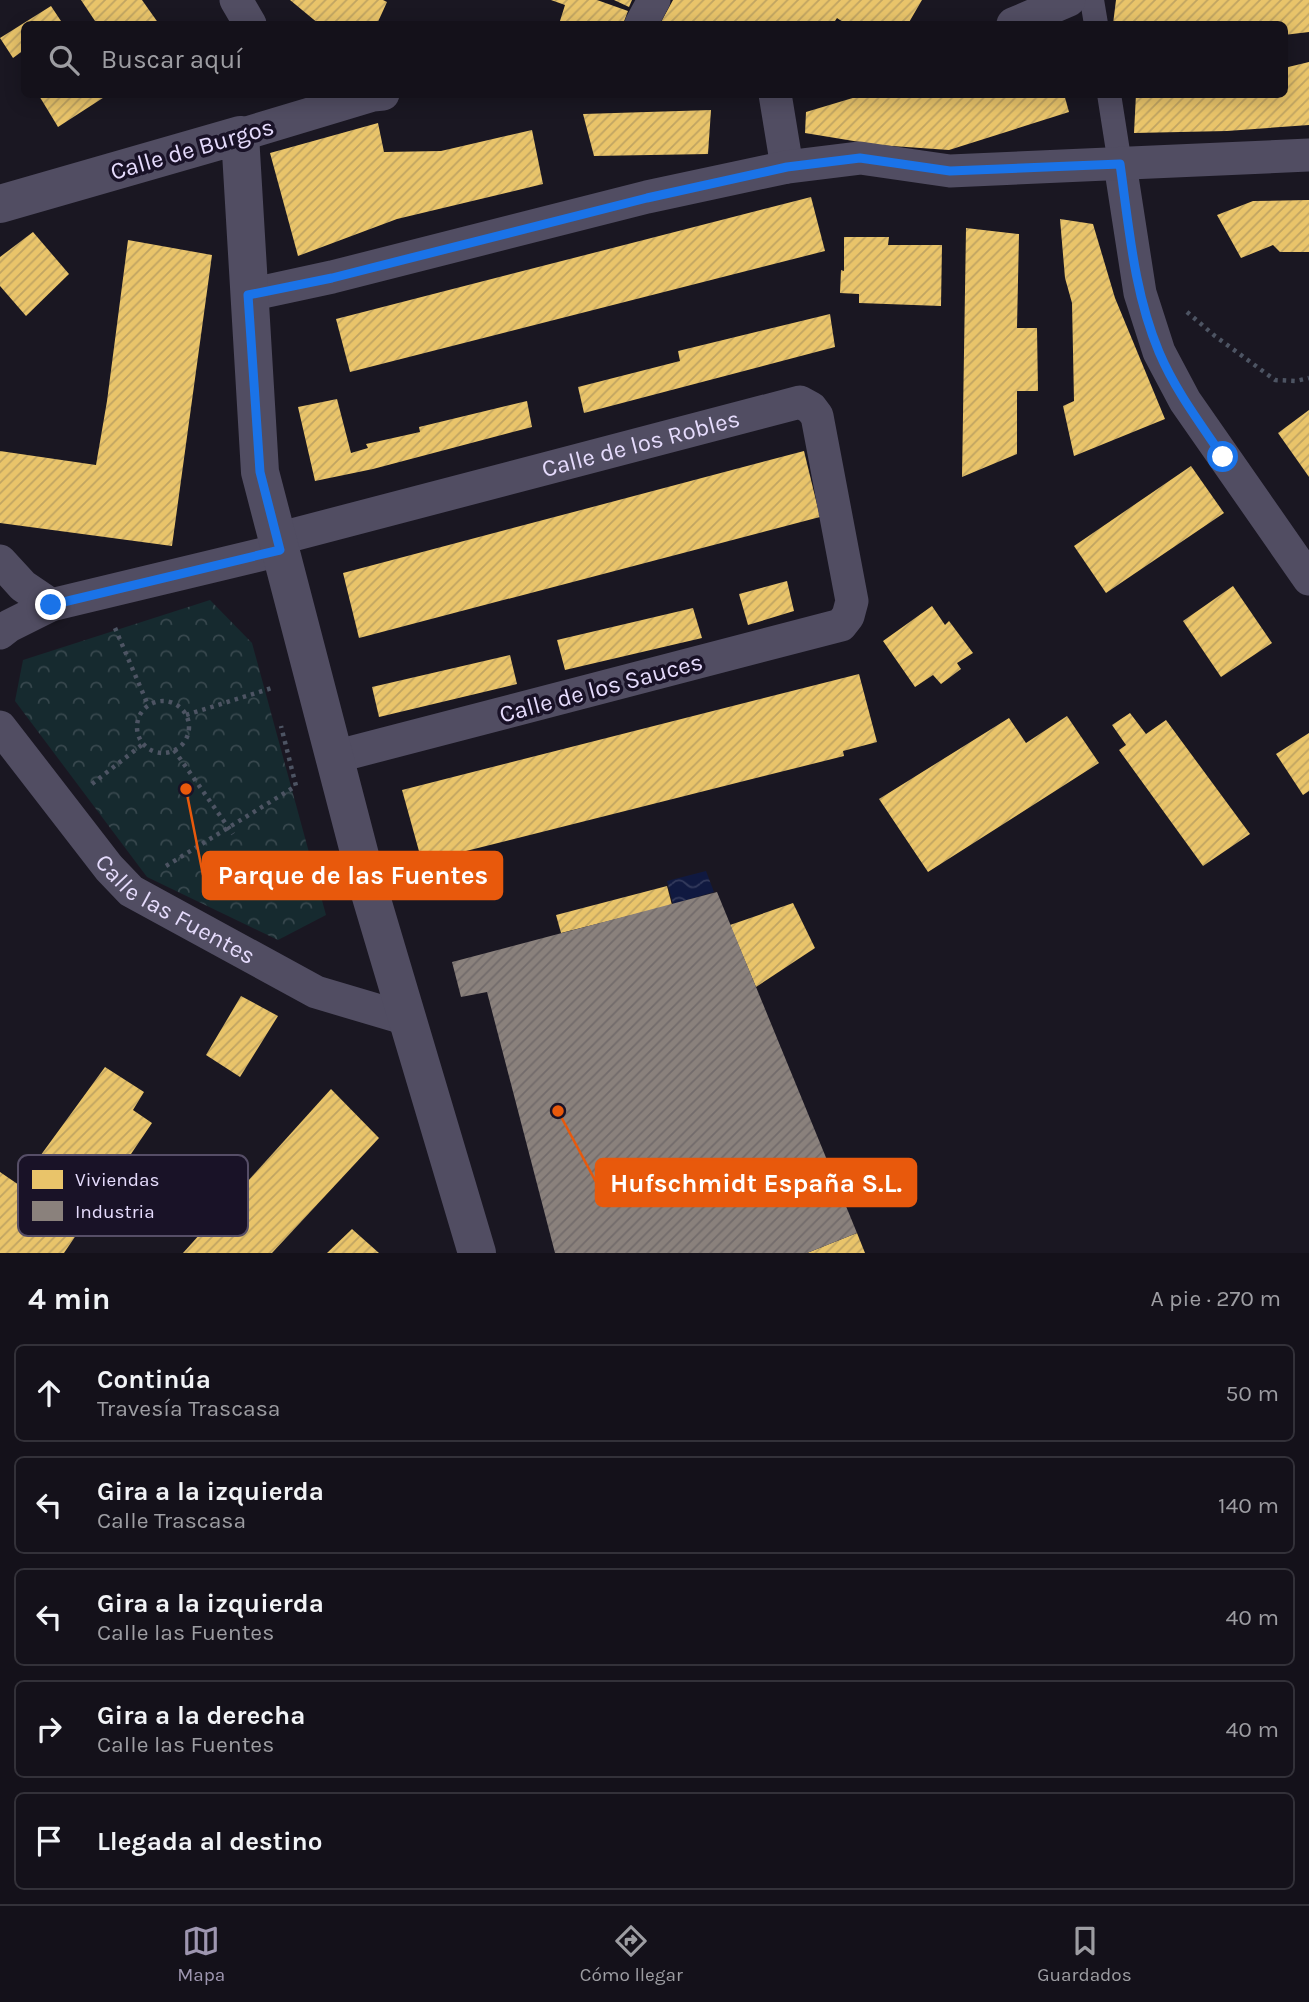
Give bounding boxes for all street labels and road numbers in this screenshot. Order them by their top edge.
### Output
street label: Calle de Burgos [107,112,277,186]
street label: Calle de los Robles [539,404,743,483]
street label: Calle de los Sauces [496,647,706,729]
street label: Calle las Fuentes [90,849,260,970]

